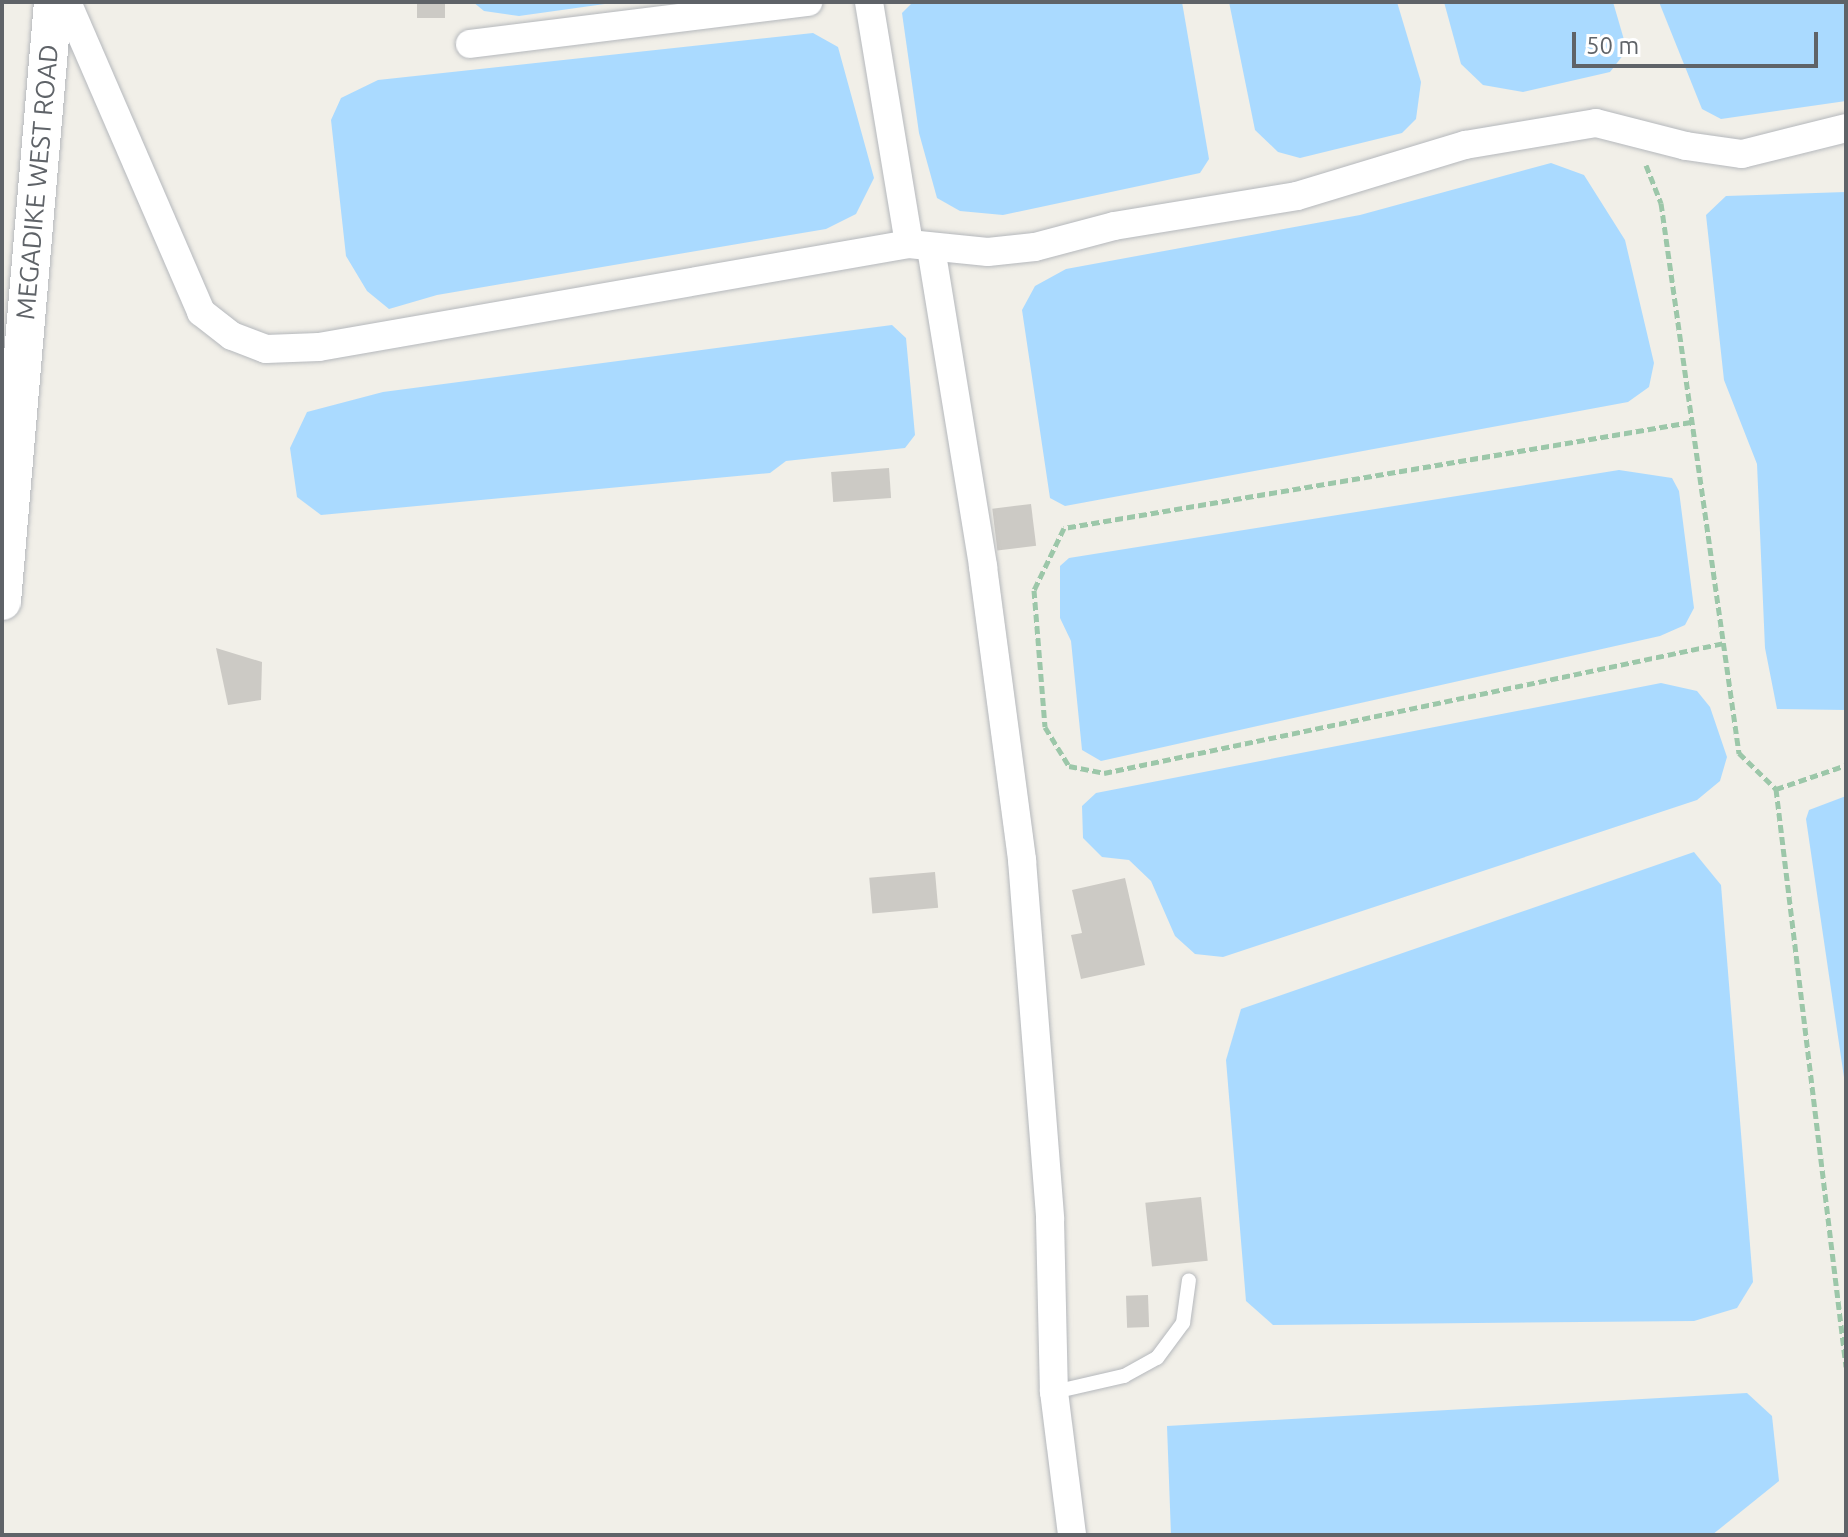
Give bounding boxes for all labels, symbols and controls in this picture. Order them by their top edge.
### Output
scale bar [1576,16,1822,66]
text: 50 m [1586,32,1639,59]
street label: MEGADIKE WEST ROAD [9,43,65,321]

